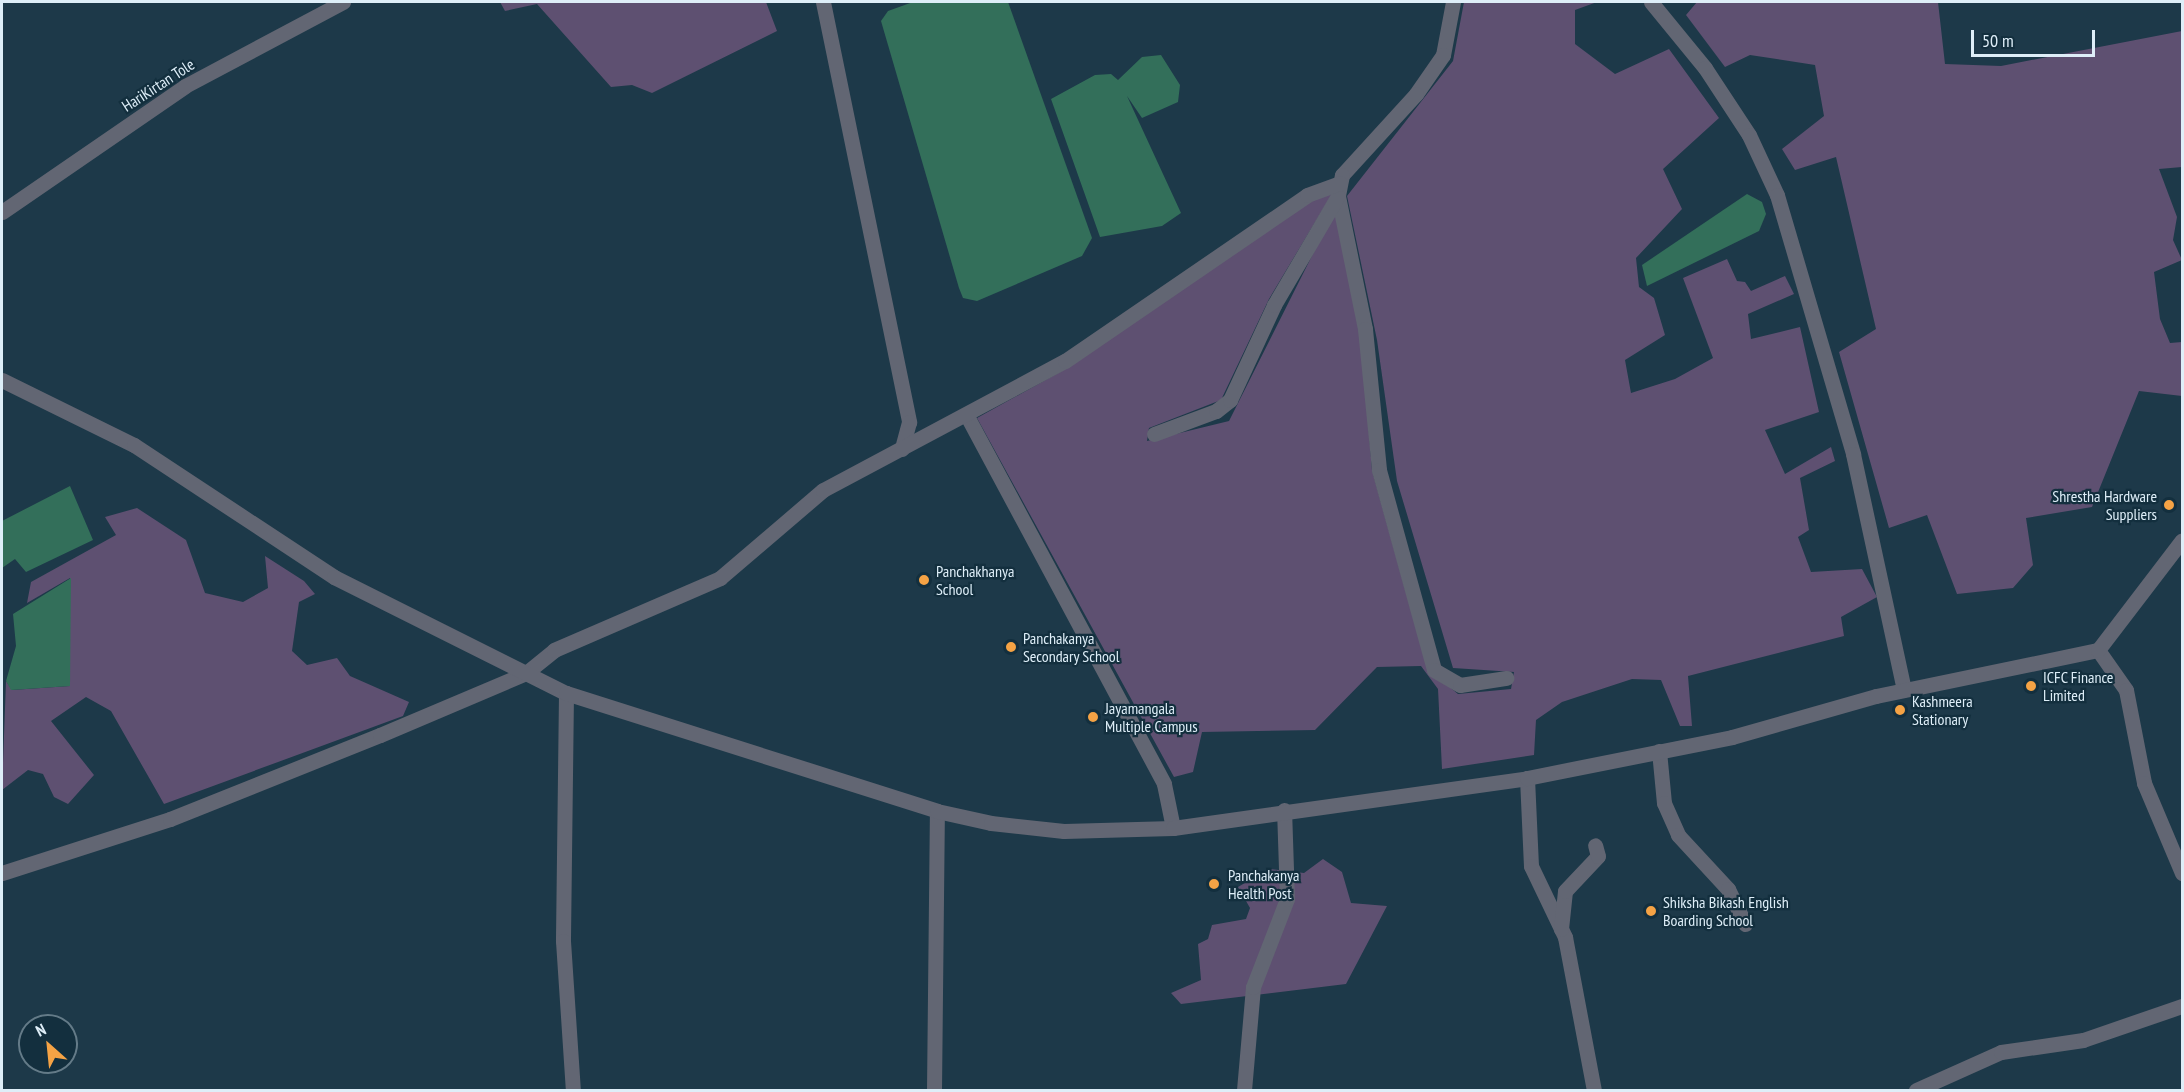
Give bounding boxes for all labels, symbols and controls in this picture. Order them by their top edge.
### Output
scale bar [1974,18,2098,56]
text: 50 m [1982,29,2014,52]
street label: HariKirtan Tole [118,54,198,116]
place label: Shrestha Hardware Suppliers [2052,486,2157,524]
marker: Shrestha Hardware Suppliers [2162,498,2176,512]
place label: Panchakhanya School [936,561,1014,599]
marker: Panchakhanya School [917,573,931,587]
place label: Panchakanya Secondary School [1023,628,1120,666]
marker: Panchakanya Secondary School [1004,640,1018,654]
place label: ICFC Finance Limited [2043,667,2114,705]
marker: ICFC Finance Limited [2024,679,2038,693]
place label: Kashmeera Stationary [1912,691,1973,729]
place label: Jayamangala Multiple Campus [1105,698,1198,736]
marker: Kashmeera Stationary [1893,703,1907,717]
marker: Jayamangala Multiple Campus [1086,710,1100,724]
place label: Panchakanya Health Post [1228,865,1299,903]
marker: Panchakanya Health Post [1205,875,1223,893]
place label: Shiksha Bikash English Boarding School [1663,892,1789,930]
marker: Shiksha Bikash English Boarding School [1644,904,1658,918]
north arrow [18,1014,78,1074]
text: N [32,1019,49,1041]

